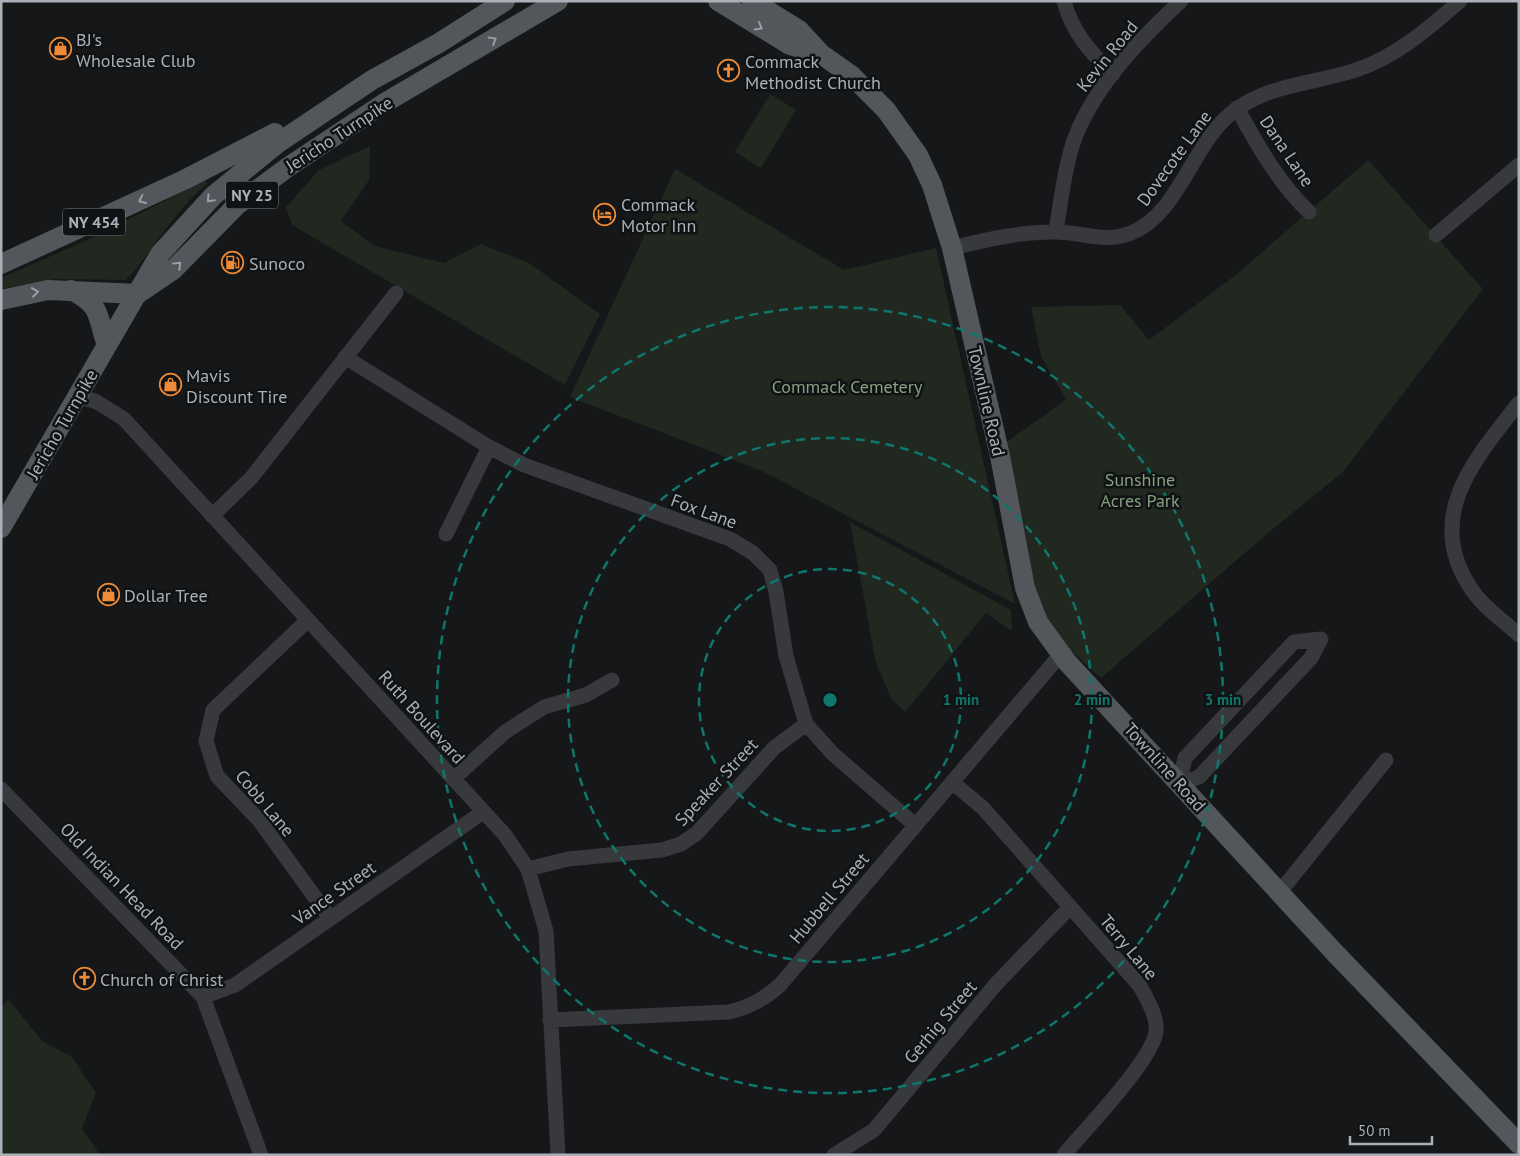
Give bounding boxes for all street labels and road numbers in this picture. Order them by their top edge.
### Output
street label: Kevin Road [1071,16,1143,96]
street label: Jericho Turnpike [280,91,397,178]
street label: Dovecote Lane [1132,106,1216,210]
street label: Dana Lane [1255,111,1319,191]
road number: NY 25 [226,182,278,208]
road number: NY 454 [63,208,125,236]
street label: Townline Road [963,344,1011,458]
street label: Jericho Turnpike [21,365,103,484]
street label: Fox Lane [668,488,740,534]
street label: Ruth Boulevard [374,665,470,769]
street label: Townline Road [1119,718,1211,816]
street label: Speaker Street [669,733,763,831]
street label: Cobb Lane [230,765,300,841]
street label: Old Indian Head Road [55,818,189,954]
street label: Hubbell Street [784,848,874,948]
street label: Vance Street [287,856,380,930]
street label: Terry Lane [1095,910,1163,984]
street label: Gerhig Street [899,976,981,1068]

